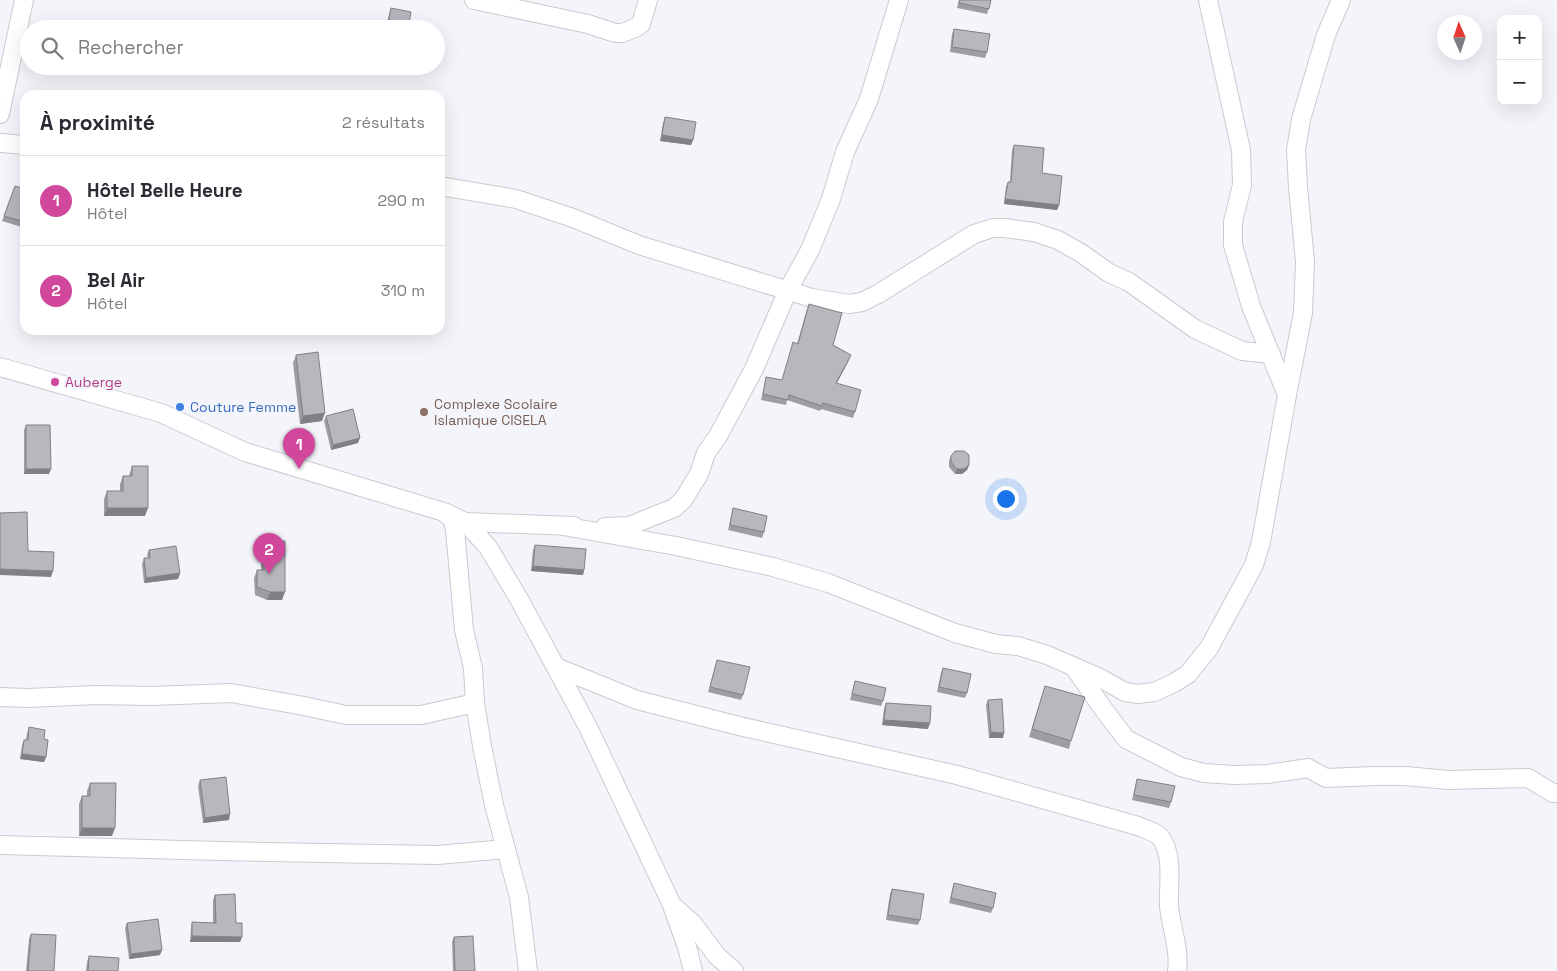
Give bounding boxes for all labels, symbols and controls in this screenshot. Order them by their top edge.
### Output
north arrow [1437,15,1482,60]
map controls [1497,15,1542,105]
button: + [1497,15,1542,60]
search box [20,20,445,75]
icon: search [38,34,66,62]
text: Rechercher [78,35,184,60]
button: − [1497,60,1542,105]
text: À proximité [40,109,155,136]
text: 2 résultats [342,112,425,133]
text: Hôtel Belle Heure [87,178,243,203]
text: 1 [52,190,60,211]
text: 290 m [377,190,425,211]
text: Hôtel [87,203,128,224]
text: Bel Air [87,268,145,293]
text: 2 [51,280,61,301]
text: 310 m [381,280,425,301]
text: Hôtel [87,293,128,314]
place label: Auberge [65,373,122,391]
marker: Auberge [49,376,61,388]
place label: Complexe Scolaire Islamique CISELA [434,395,558,429]
place label: Couture Femme [190,398,296,416]
marker: Couture Femme [174,401,186,413]
marker: Complexe Scolaire Islamique CISELA [418,406,430,418]
pin: 1 [283,428,315,469]
your location [993,486,1019,512]
pin: 2 [253,533,285,574]

